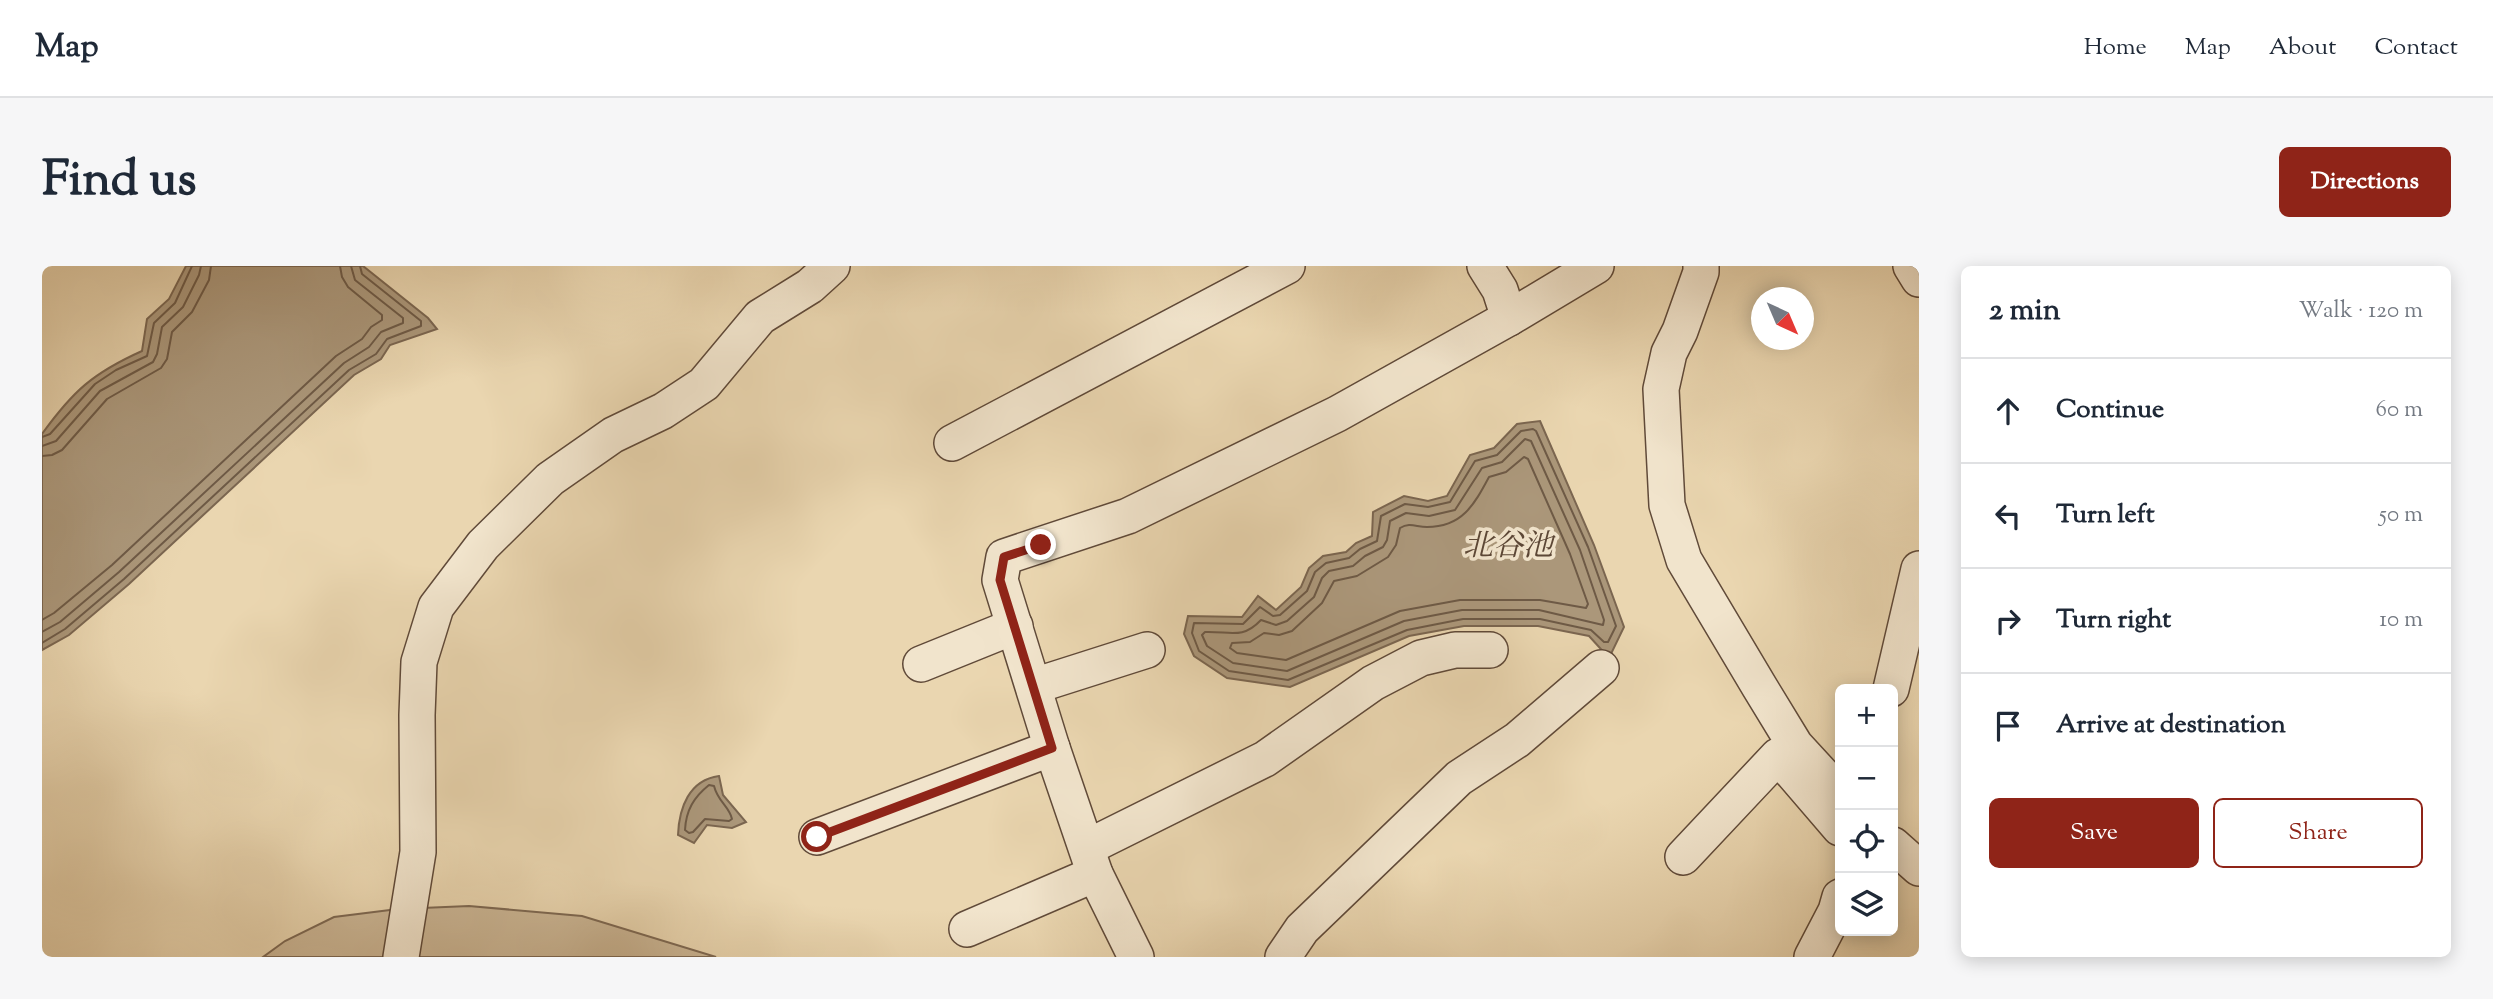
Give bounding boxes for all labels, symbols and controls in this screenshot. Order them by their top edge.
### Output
text: Map [35,24,99,72]
text: Home [2084,31,2147,65]
text: Map [2185,31,2231,65]
text: About [2269,31,2336,65]
text: Contact [2374,31,2458,65]
text: Find us [42,147,196,217]
button: Directions [2279,147,2451,217]
north arrow [1751,287,1814,350]
text: 2 min [1989,290,2061,333]
text: Walk · 120 m [2299,295,2423,328]
icon: ahead [1989,392,2027,430]
text: Continue [2056,392,2164,429]
text: 60 m [2375,394,2423,427]
icon: left [1989,497,2027,535]
text: Turn left [2056,497,2155,534]
text: 50 m [2379,499,2423,532]
water label: 北谷池 [1463,526,1556,569]
route end [1025,529,1056,560]
icon: right [1989,602,2027,640]
text: Turn right [2056,602,2171,639]
text: 10 m [2379,604,2423,637]
map controls [1835,684,1898,936]
button: + [1835,684,1898,747]
icon: arrive [1989,707,2027,745]
text: Arrive at destination [2056,707,2286,744]
button: − [1835,747,1898,810]
button: Save [1989,798,2199,868]
button: Share [2213,798,2423,868]
button: locate [1835,810,1898,873]
route start [801,821,832,852]
button: layers [1835,873,1898,936]

